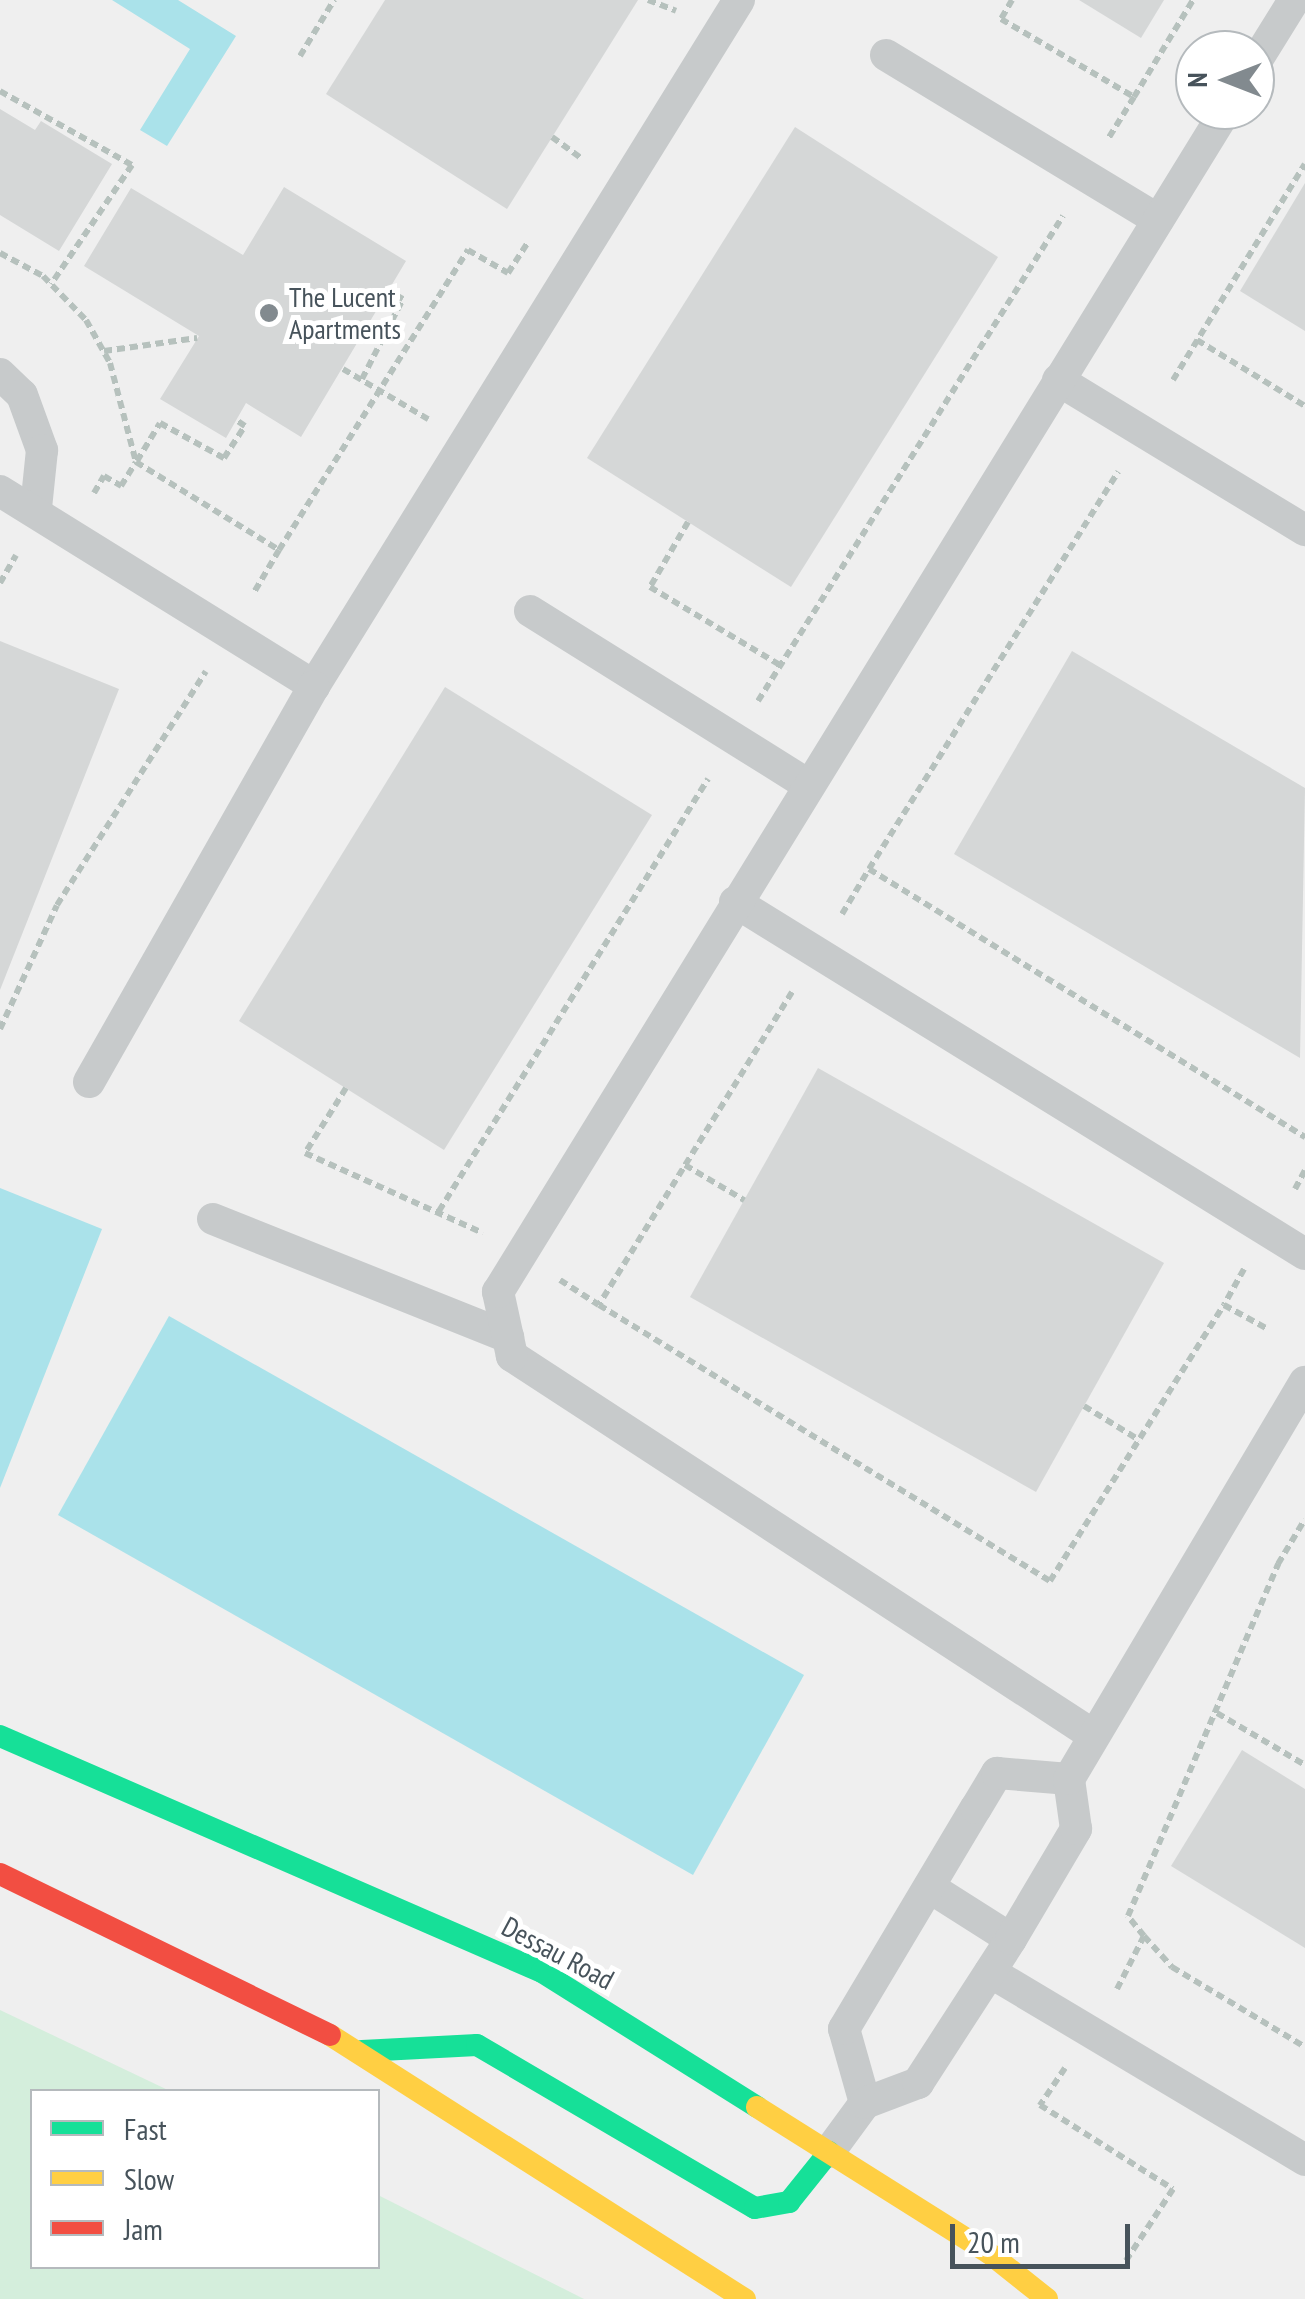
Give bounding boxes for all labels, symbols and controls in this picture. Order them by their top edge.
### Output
north arrow [1175,30,1275,130]
text: N [1178,72,1215,88]
place label: The Lucent Apartments [289,280,401,346]
marker: The Lucent Apartments [258,302,280,324]
street label: Dessau Road [496,1909,620,1997]
legend [30,2089,380,2269]
text: Fast [124,2109,167,2148]
text: Slow [124,2159,174,2198]
scale bar [955,2204,1135,2266]
text: Jam [124,2209,163,2248]
text: 20 m [967,2222,1020,2261]

